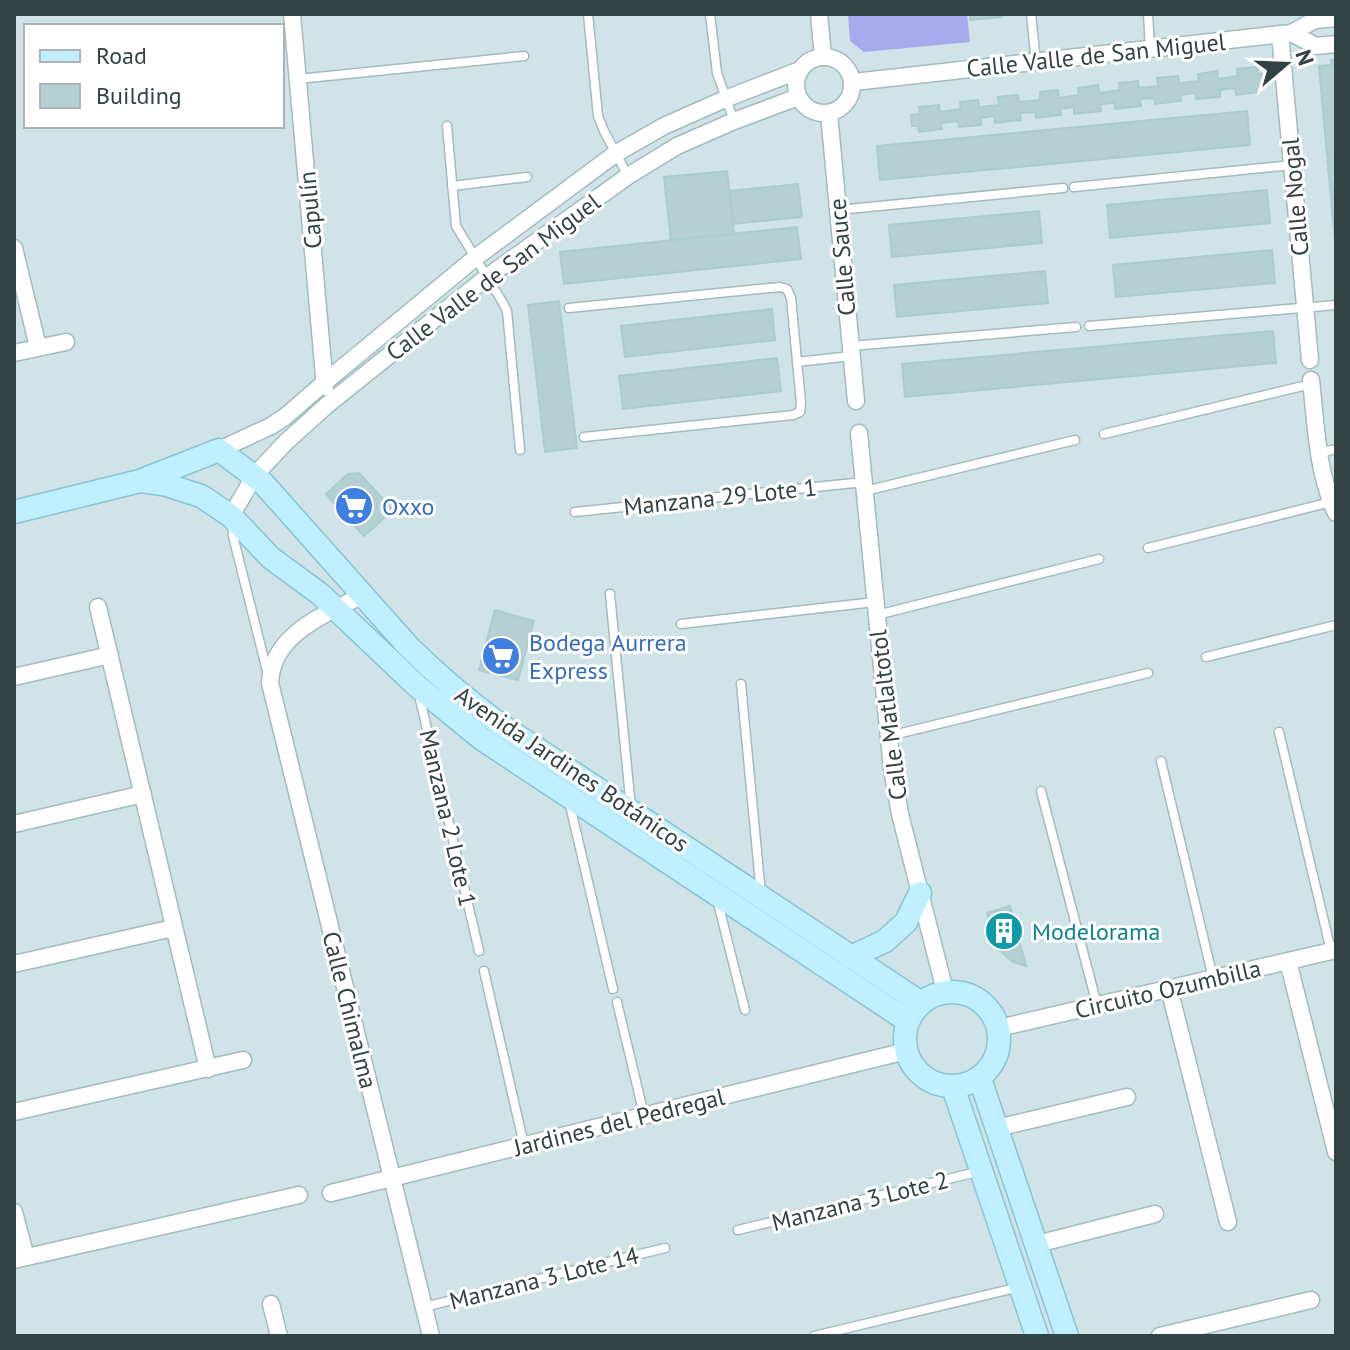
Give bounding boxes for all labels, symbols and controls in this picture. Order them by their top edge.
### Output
legend [24,24,284,128]
north arrow [1246,24,1326,104]
street label: Calle Valle de San Miguel [965,26,1227,84]
text: Road [96,40,147,71]
text: N [1289,46,1321,69]
text: Building [96,80,182,111]
street label: Calle Nogal [1274,137,1316,257]
street label: Capulín [291,170,329,250]
street label: Calle Valle de San Miguel [380,186,606,368]
street label: Calle Sauce [821,197,863,317]
street label: Manzana 29 Lote 1 [622,471,818,523]
supermarket icon: Oxxo [333,485,375,527]
place label: Oxxo [382,491,434,522]
place label: Bodega Aurrera Express [529,627,687,686]
street label: Calle Matlaltotol [862,628,914,802]
supermarket icon: Bodega Aurrera Express [480,635,522,677]
street label: Avenida Jardines Botánicos [449,679,695,859]
street label: Manzana 2 Lote 1 [413,726,483,910]
building icon: Modelorama [983,910,1025,952]
place label: Modelorama [1032,916,1160,947]
street label: Calle Chimalma [316,928,384,1092]
street label: Circuito Ozumbilla [1072,953,1264,1025]
street label: Jardines del Pedregal [509,1081,728,1163]
street label: Manzana 3 Lote 2 [768,1164,952,1238]
street label: Manzana 3 Lote 14 [446,1239,642,1317]

